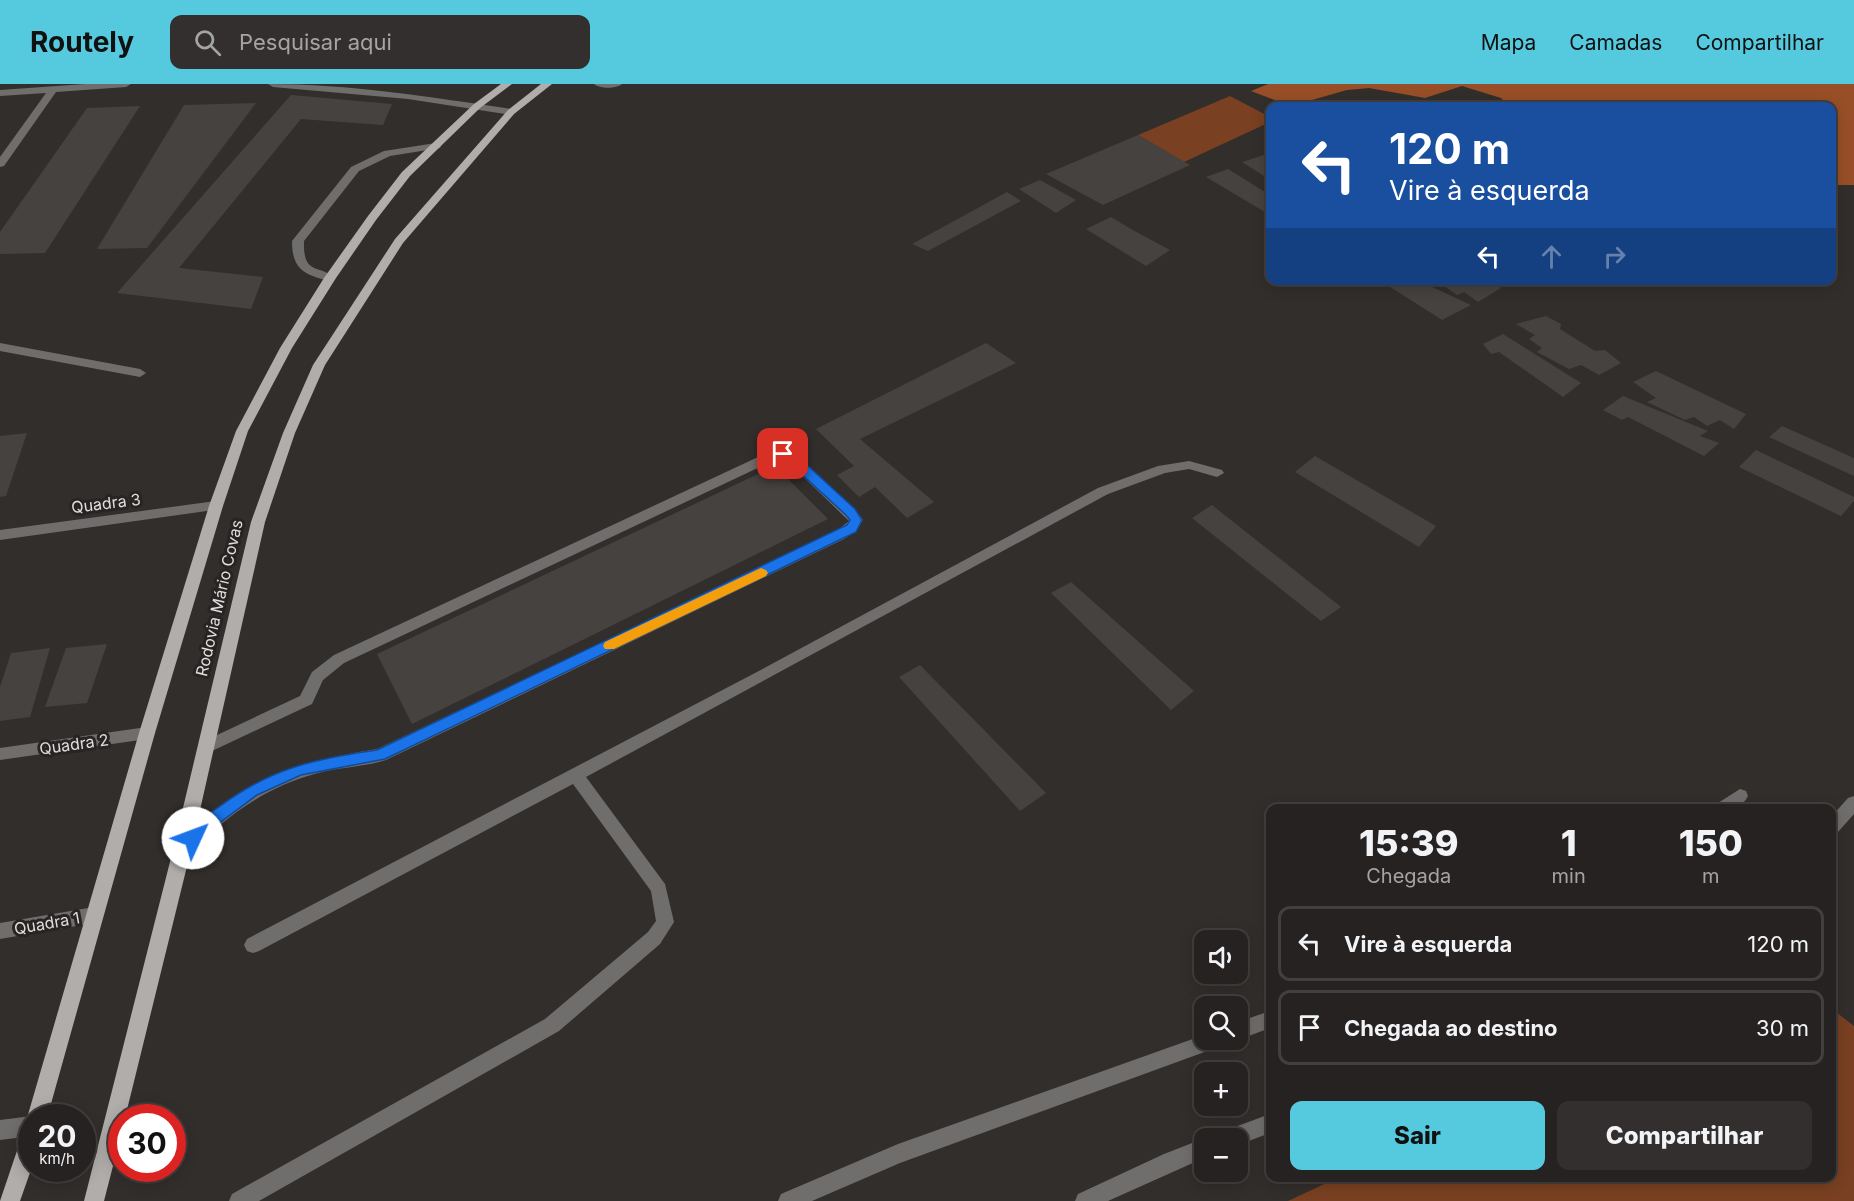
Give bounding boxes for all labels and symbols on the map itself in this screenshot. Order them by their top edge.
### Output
pin [757,428,808,479]
street label: Quadra 3 [70,489,142,517]
street label: Rodovia Mário Covas [191,518,247,678]
street label: Quadra 2 [38,729,110,759]
position arrow [161,806,225,870]
street label: Quadra 1 [13,907,81,939]
speed limit sign: 30 [108,1104,186,1182]

